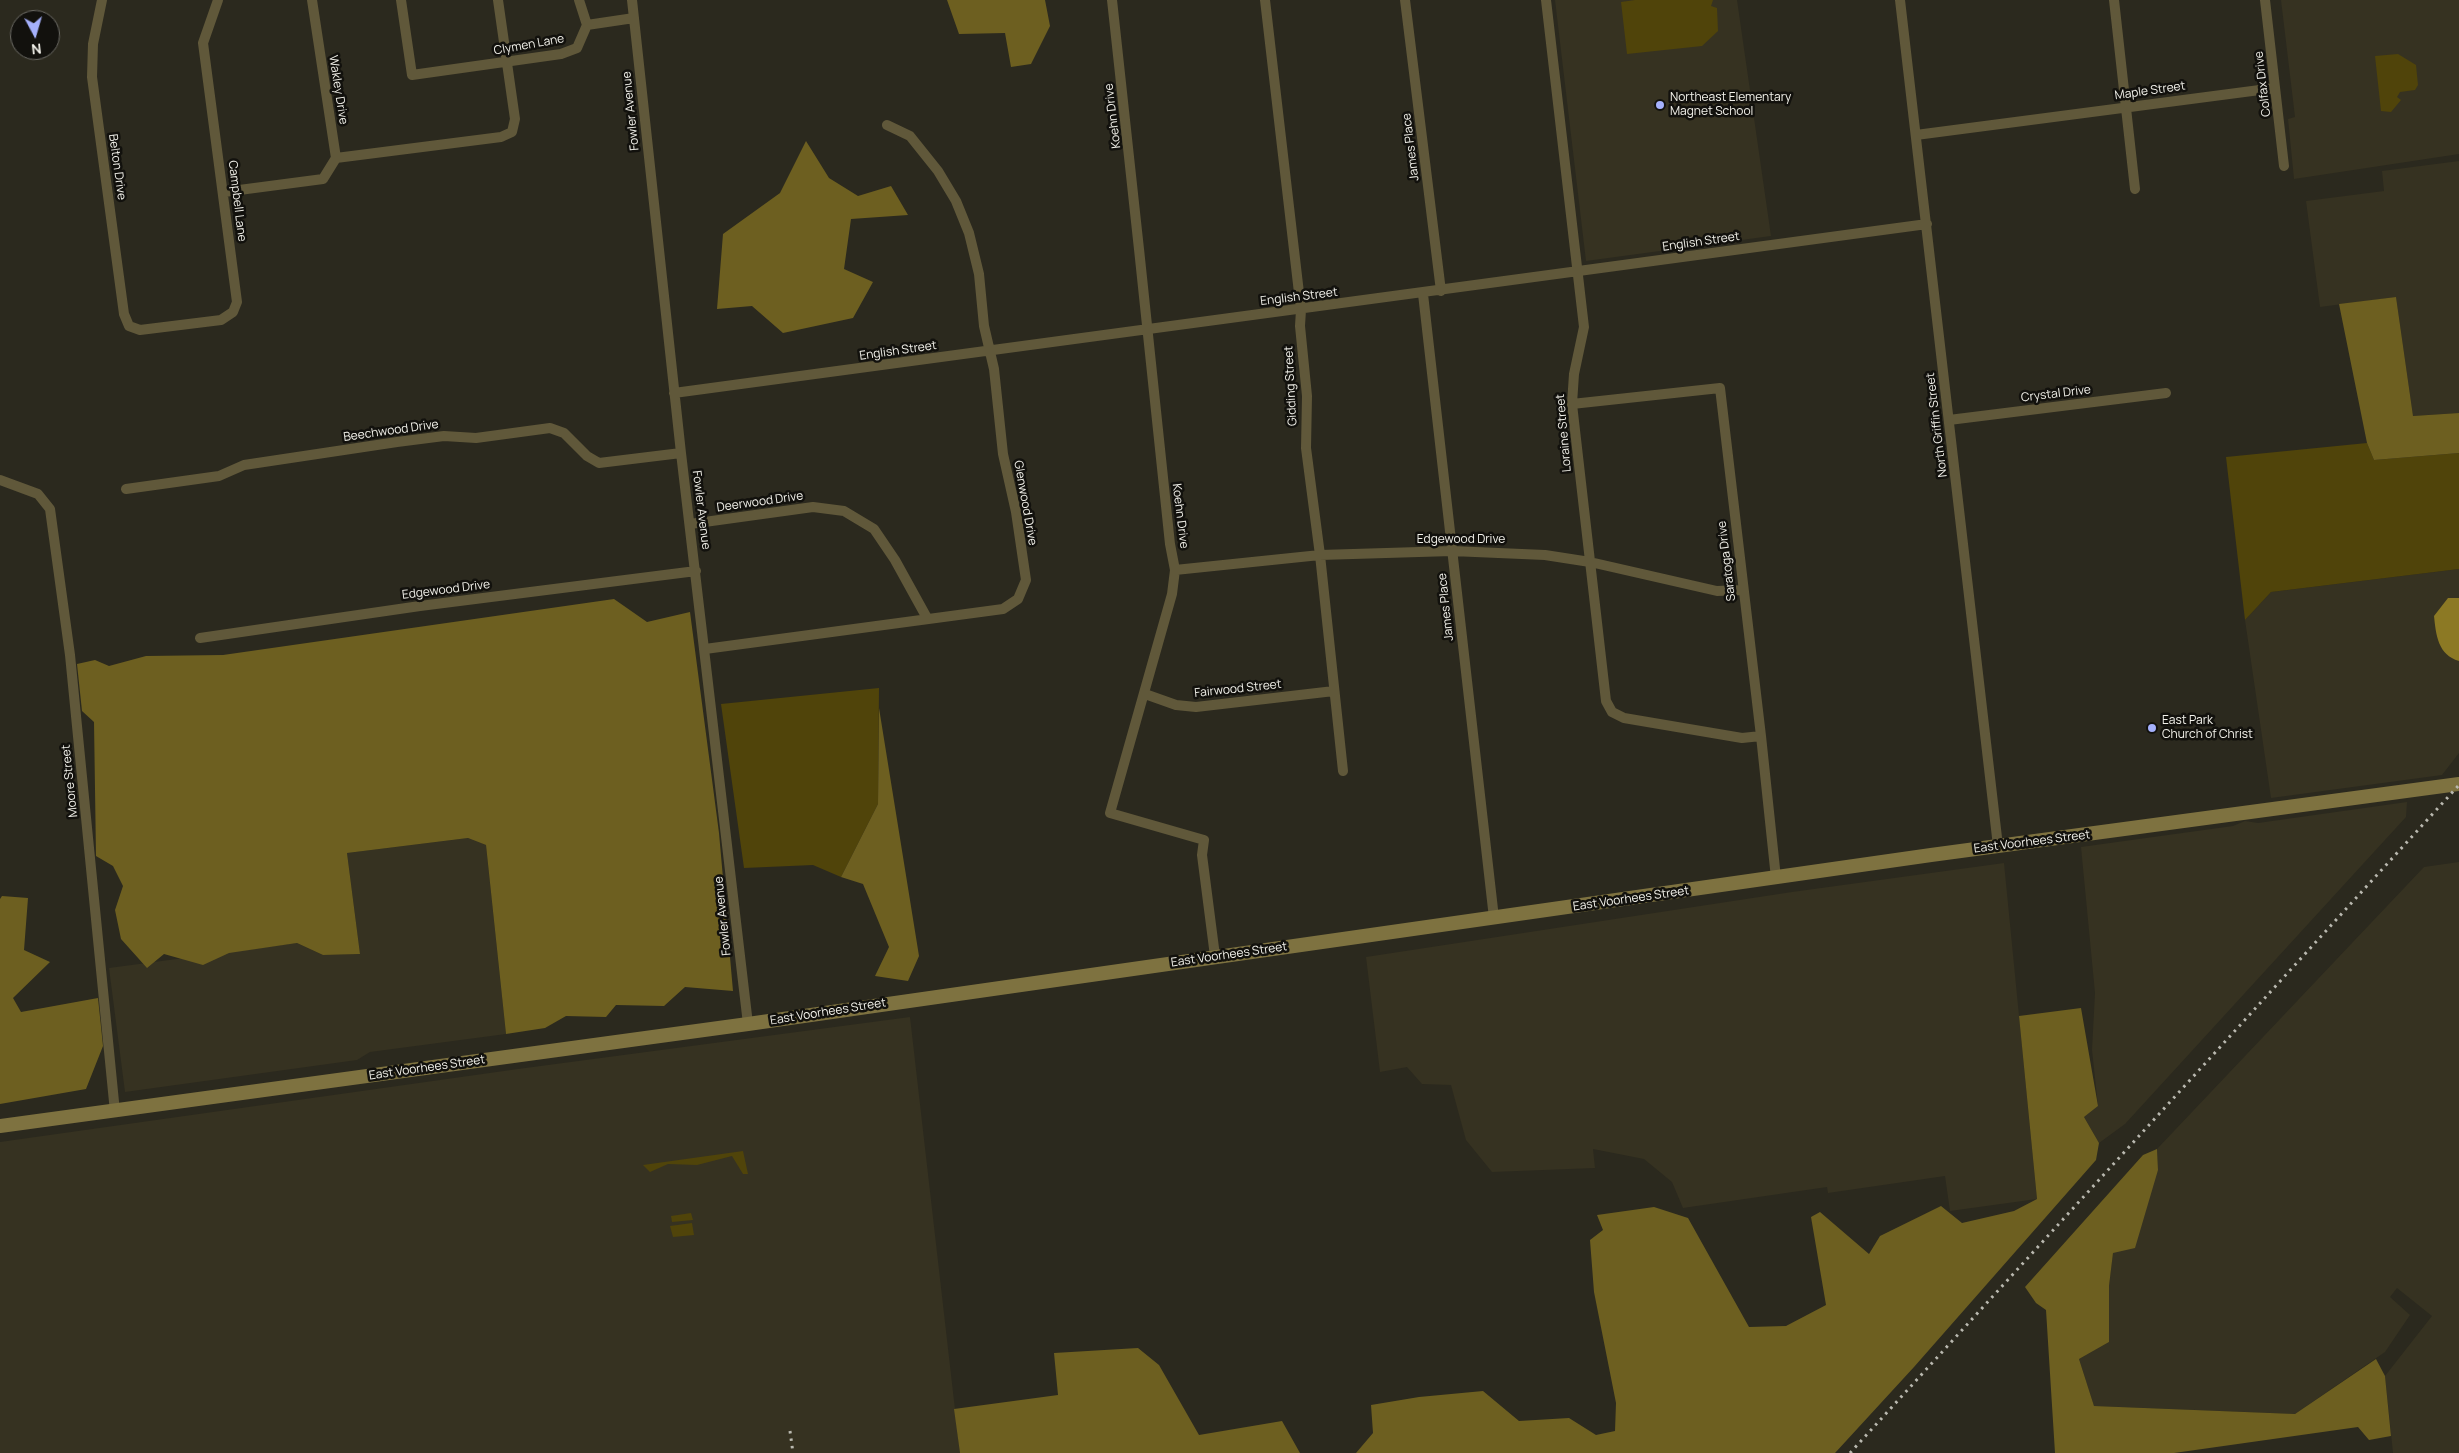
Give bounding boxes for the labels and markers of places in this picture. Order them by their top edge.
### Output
place label: Northeast Elementary Magnet School [1670,91,1791,119]
marker: Northeast Elementary Magnet School [1654,99,1666,111]
place label: East Park Church of Christ [2162,714,2253,742]
marker: East Park Church of Christ [2146,722,2158,734]

